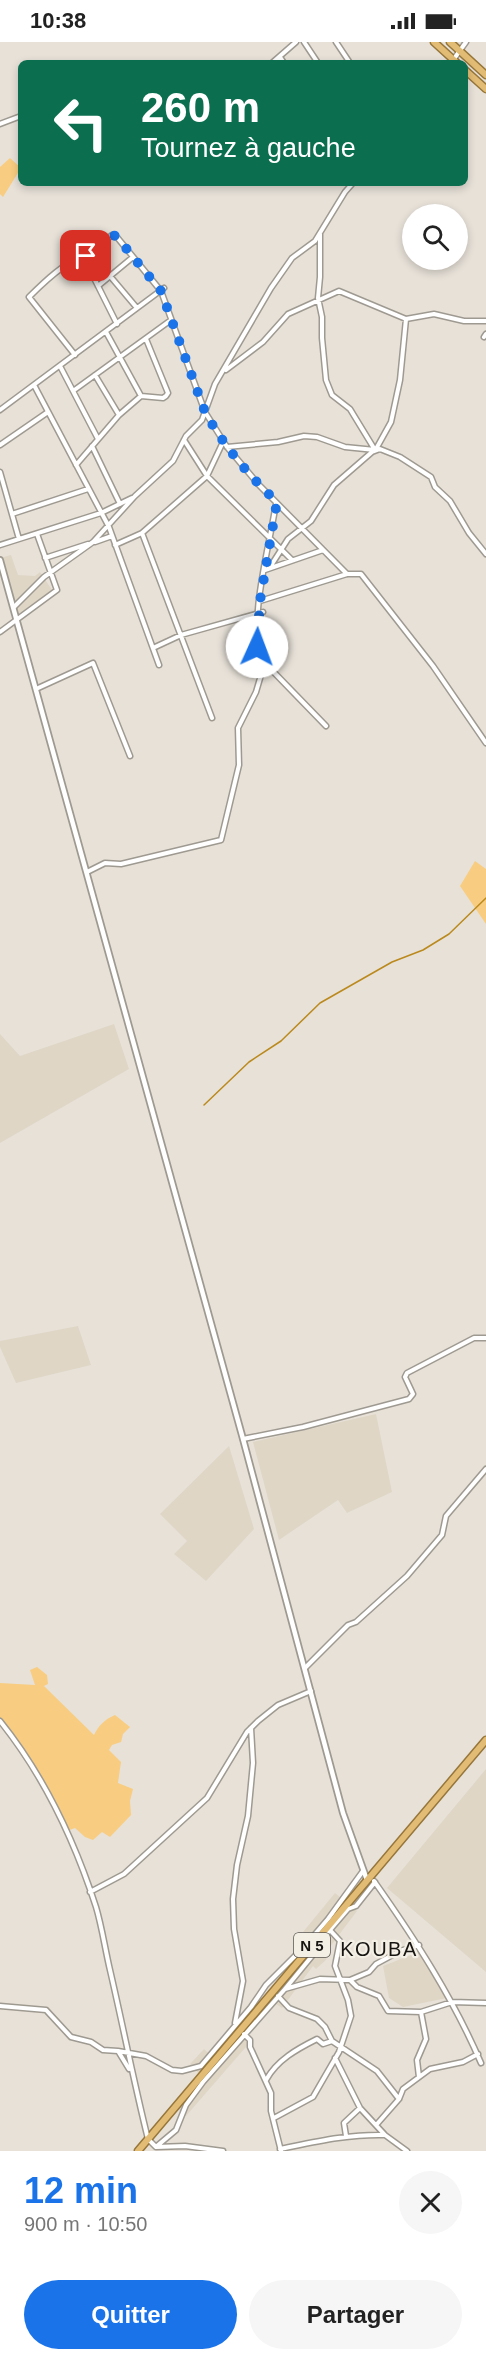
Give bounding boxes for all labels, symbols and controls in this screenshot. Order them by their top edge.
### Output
text: 10:38 [30,8,86,33]
icon: left [42,84,120,162]
text: 260 m [141,84,260,131]
text: Tournez à gauche [141,133,356,163]
map controls [402,204,468,270]
button: search [402,204,468,270]
pin [60,230,111,281]
icon: arrive [69,239,102,272]
position arrow [225,615,289,679]
road number: N 5 [294,1933,330,1957]
district label: KOUBA [340,1938,418,1960]
text: 12 min [24,2170,138,2211]
button: close [399,2171,462,2234]
text: 900 m · 10:50 [24,2213,147,2235]
button: Quitter [24,2280,237,2349]
button: Partager [249,2280,462,2349]

